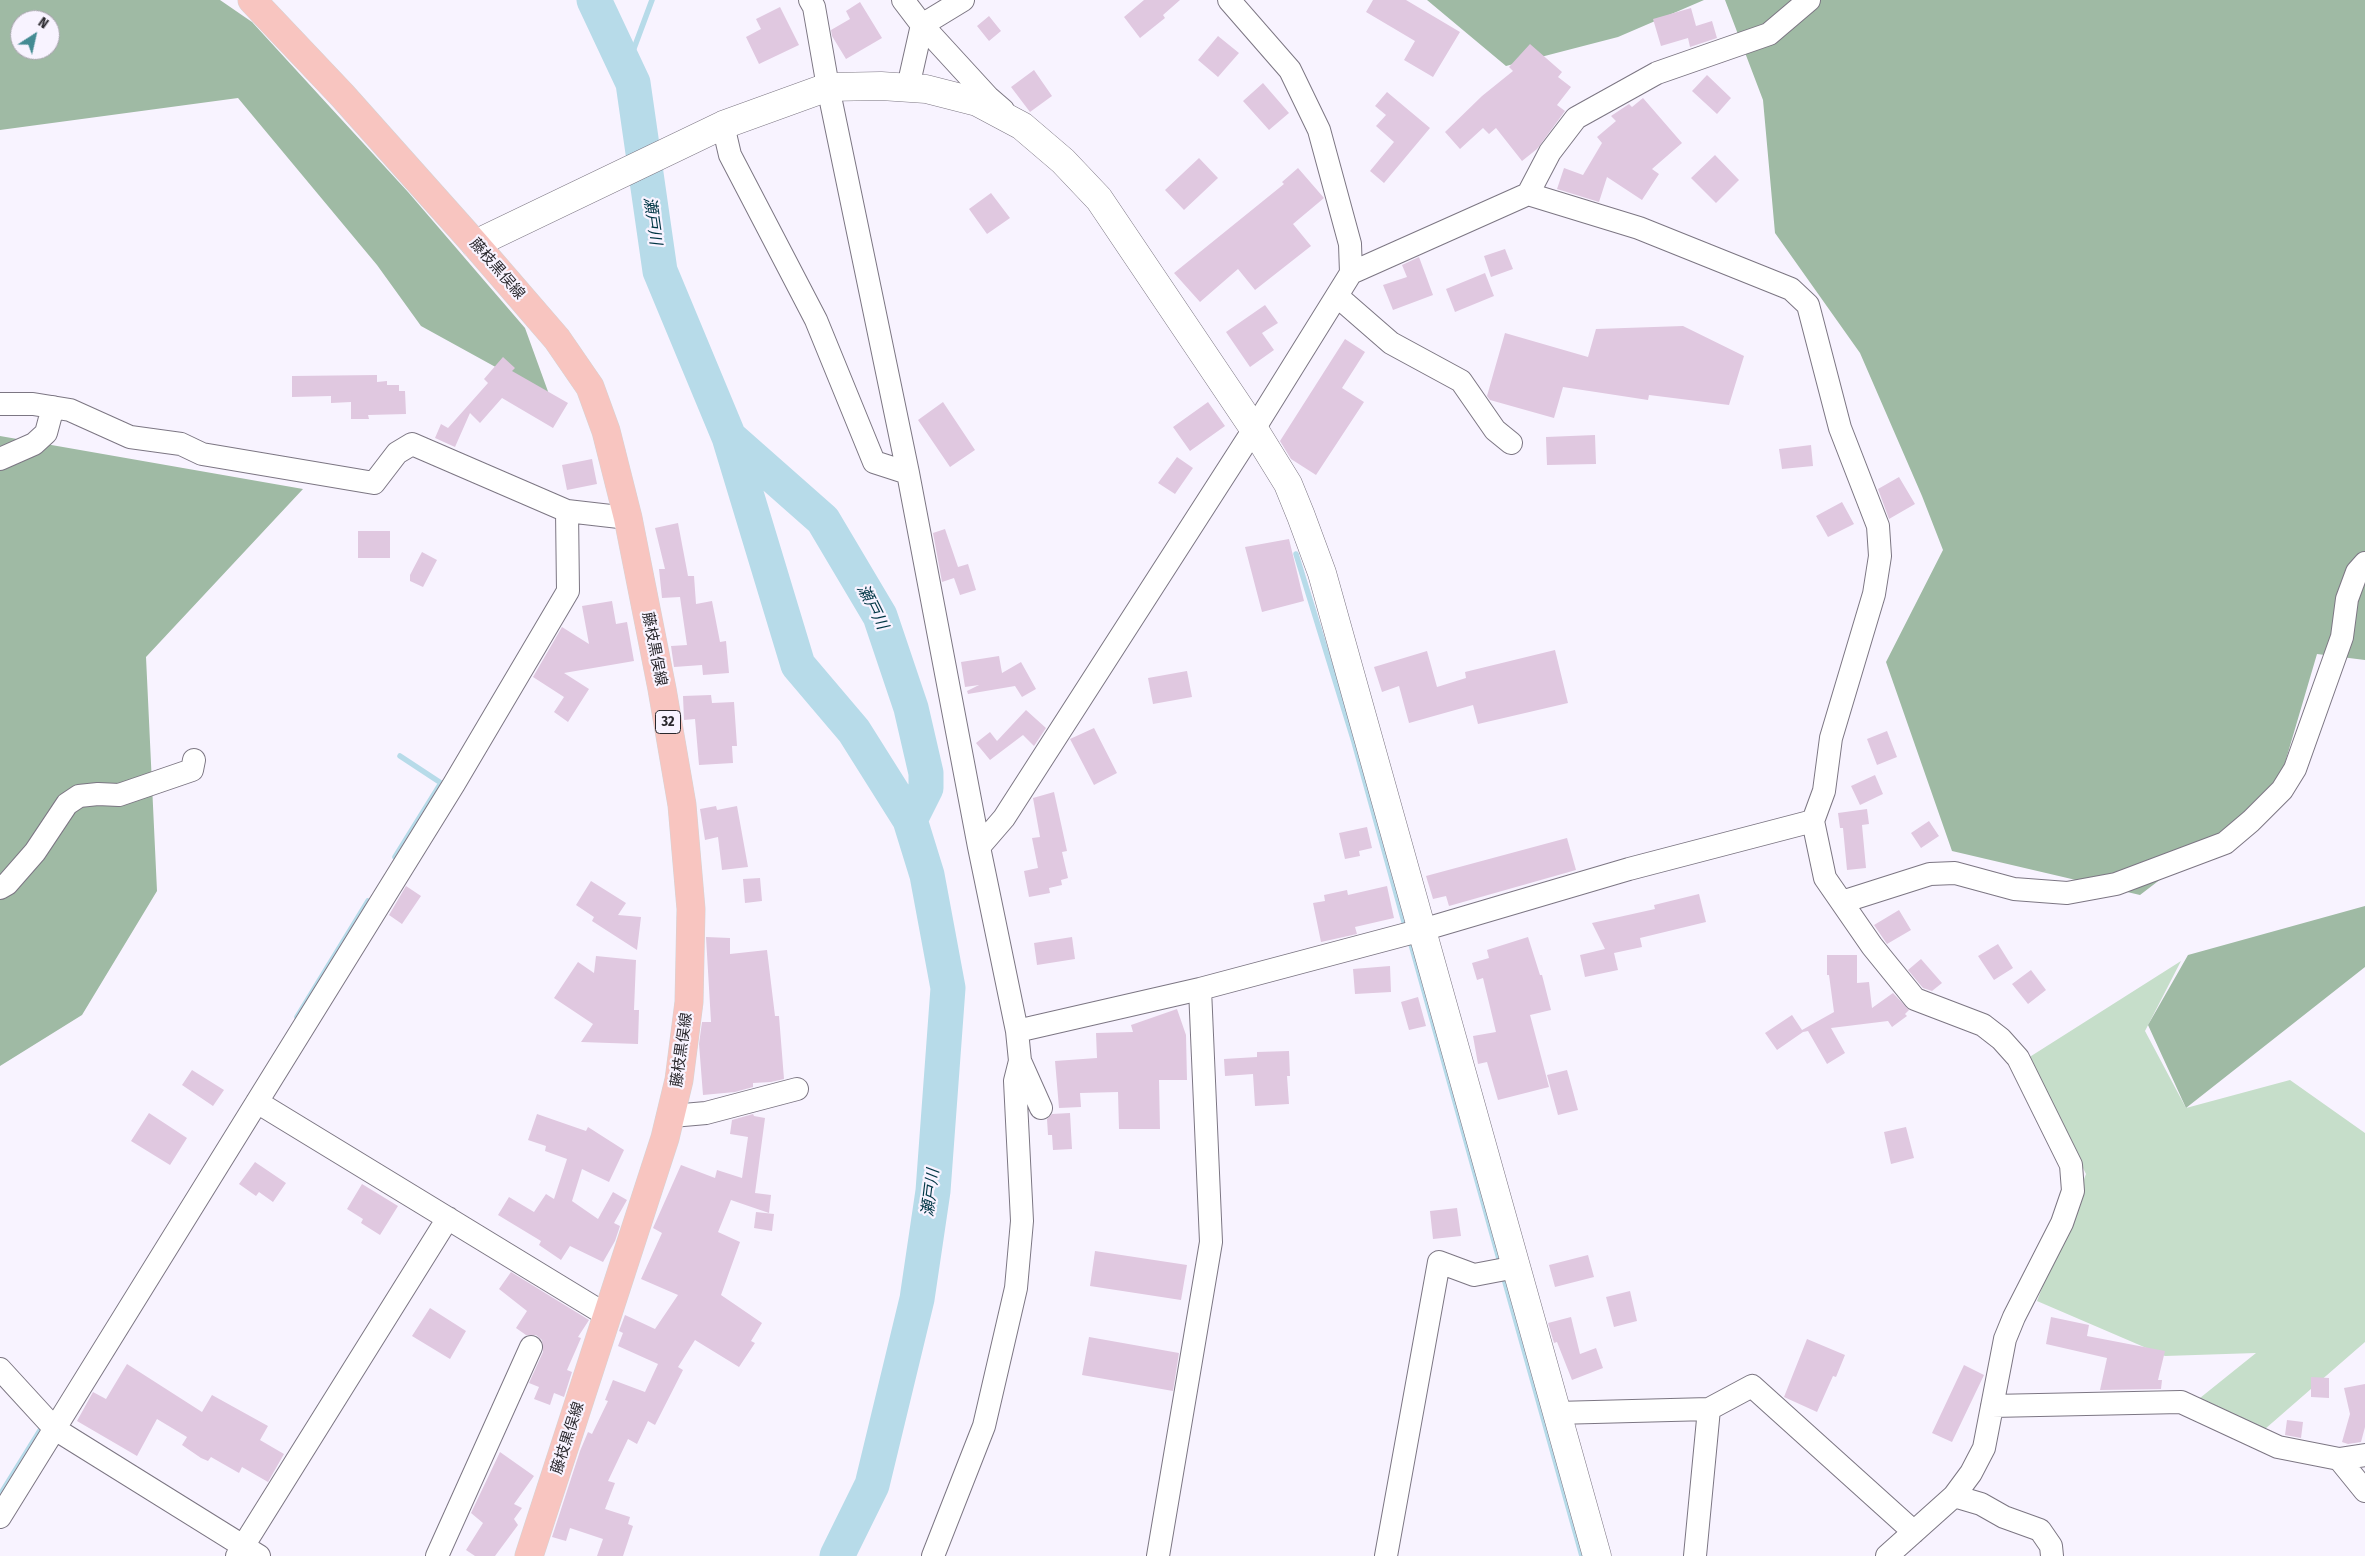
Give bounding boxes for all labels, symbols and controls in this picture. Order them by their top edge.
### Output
north arrow [10,10,60,60]
text: N [35,14,52,32]
water label: 瀬戸川 [639,196,665,246]
street label: 藤枝黒俣線 [466,235,528,303]
water label: 瀬戸川 [853,581,891,633]
street label: 藤枝黒俣線 [638,610,670,688]
road number: 32 [656,710,680,734]
street label: 藤枝黒俣線 [668,1012,696,1088]
water label: 瀬戸川 [919,1168,943,1218]
street label: 藤枝黒俣線 [548,1400,588,1476]

